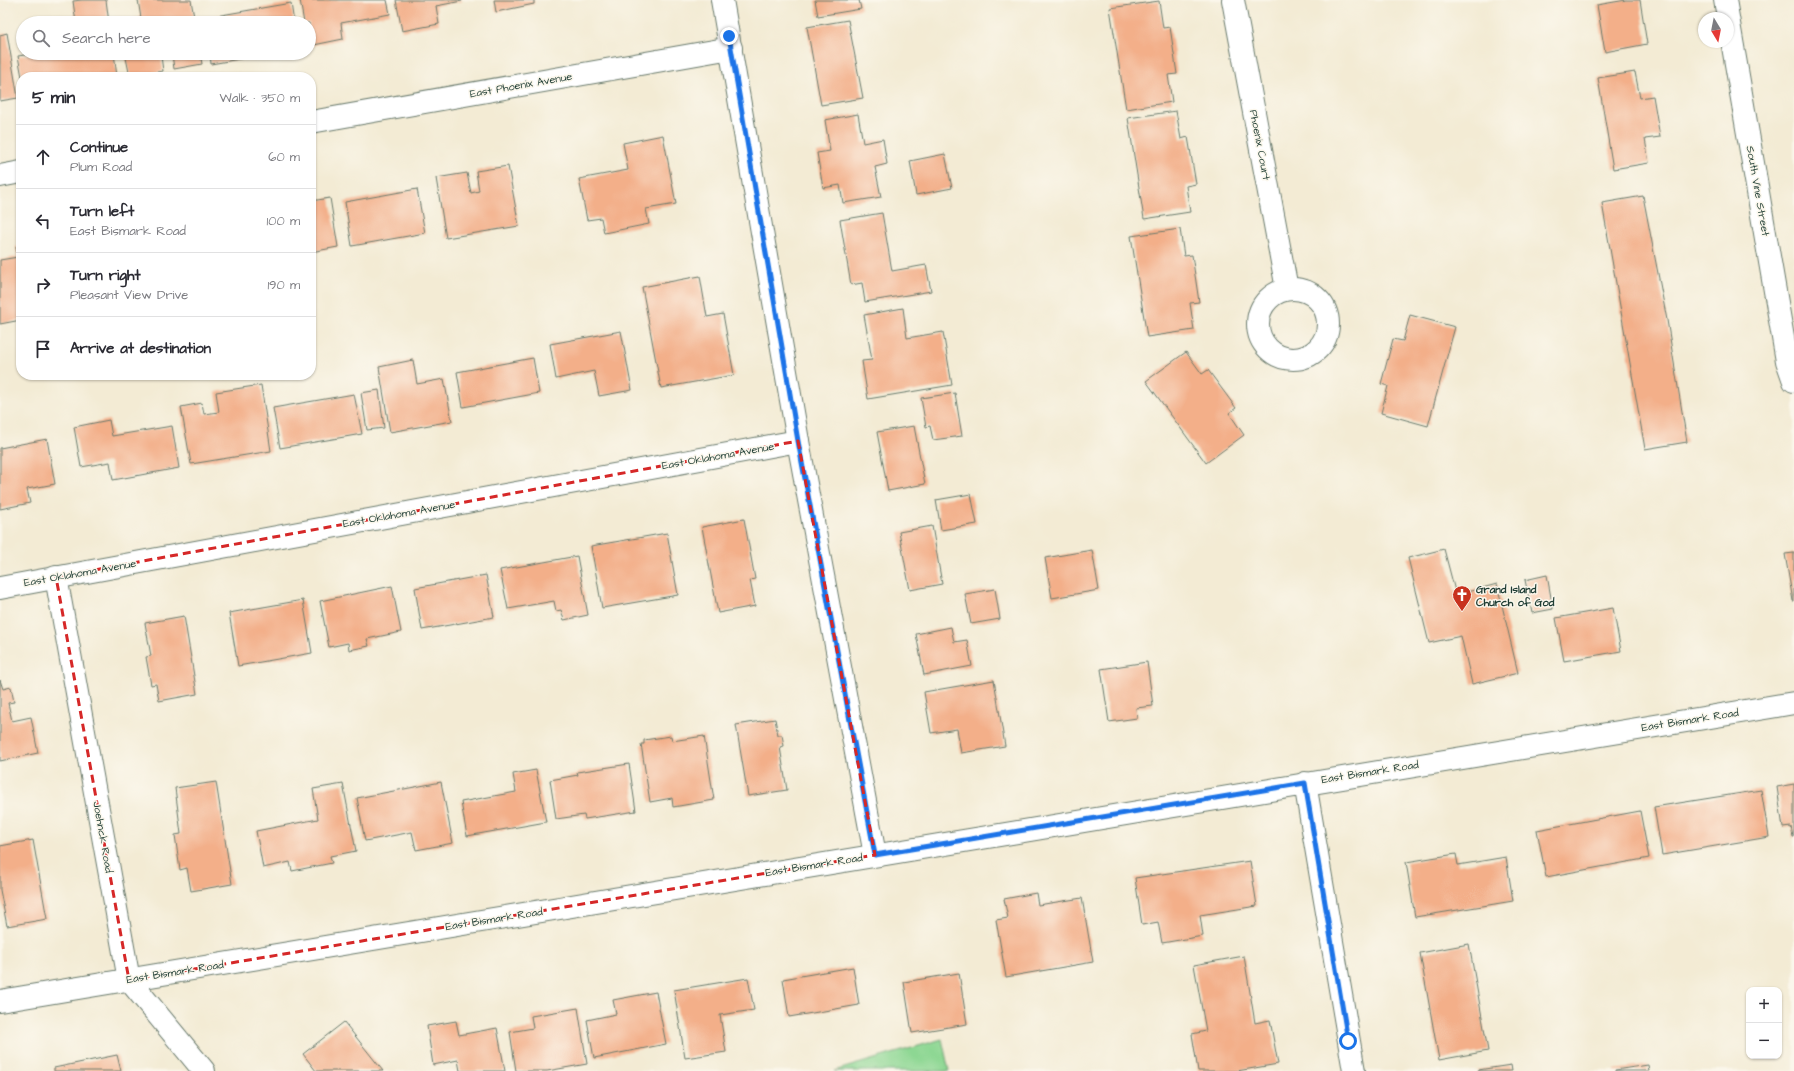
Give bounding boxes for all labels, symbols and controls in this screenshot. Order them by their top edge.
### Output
north arrow [1698,12,1734,48]
search box [16,16,316,60]
icon: search [30,27,52,49]
route end [720,27,738,45]
text: Search here [62,28,151,49]
street label: East Phoenix Avenue [469,69,573,101]
text: 5 min [32,86,75,110]
text: Walk · 350 m [220,89,300,107]
street label: Phoenix Court [1246,109,1274,182]
text: Continue [70,137,128,158]
street label: South Vine Street [1743,145,1773,238]
icon: ahead [32,146,54,168]
text: 60 m [268,148,300,166]
text: Plum Road [70,158,132,176]
text: Turn left [70,201,134,222]
icon: left [32,210,54,232]
text: 100 m [267,212,300,230]
text: East Bismark Road [70,222,186,240]
text: Turn right [70,265,141,286]
icon: right [32,274,54,296]
text: 190 m [267,276,300,294]
text: Pleasant View Drive [70,286,188,304]
icon: arrive [32,338,54,360]
text: Arrive at destination [70,338,211,359]
street label: East Oklahoma Avenue [661,439,775,473]
street label: East Oklahoma Avenue [342,497,456,531]
street label: East Oklahoma Avenue [23,556,137,590]
place label: Grand Island Church of God [1476,582,1555,610]
church icon: Grand Island Church of God [1451,584,1473,612]
street label: East Bismark Road [1640,705,1740,735]
street label: East Bismark Road [1320,757,1420,787]
street label: Joehnck Road [89,800,117,874]
street label: East Bismark Road [764,850,864,880]
street label: East Bismark Road [444,904,544,934]
street label: East Bismark Road [125,957,225,987]
map controls [1746,987,1782,1059]
button: + [1746,987,1782,1023]
button: − [1746,1023,1782,1059]
route start [1339,1032,1357,1050]

